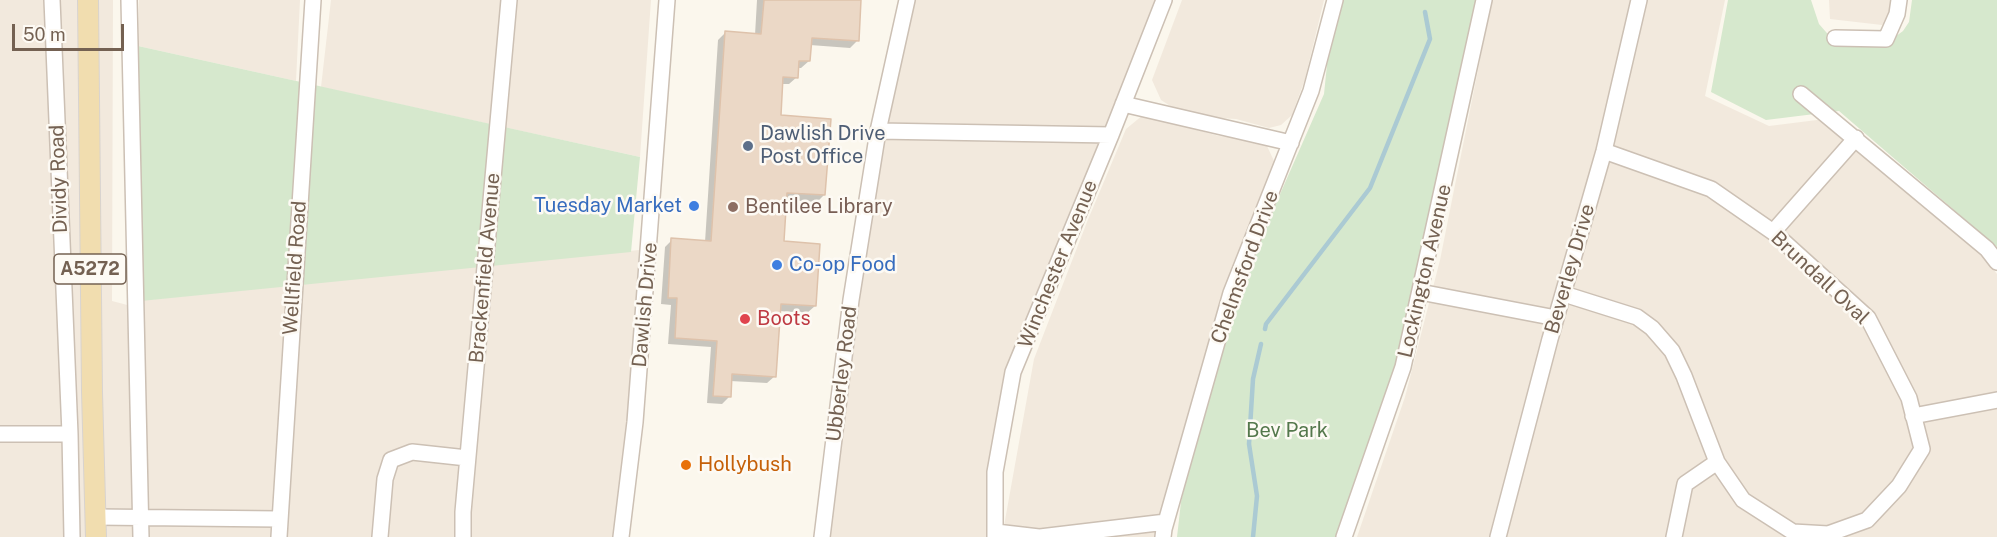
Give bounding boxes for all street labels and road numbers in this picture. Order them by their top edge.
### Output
street label: Dividy Road [45,124,73,234]
street label: Brackenfield Avenue [465,172,505,364]
street label: Winchester Avenue [1013,176,1103,352]
street label: Lockington Avenue [1393,182,1457,360]
street label: Chelmsford Drive [1206,187,1284,347]
street label: Wellfield Road [278,200,312,336]
street label: Beverley Drive [1540,201,1600,337]
street label: Brundall Oval [1766,226,1874,330]
street label: Dawlish Drive [628,241,662,369]
road number: A5272 [54,254,126,284]
street label: Ubberley Road [822,305,862,443]

